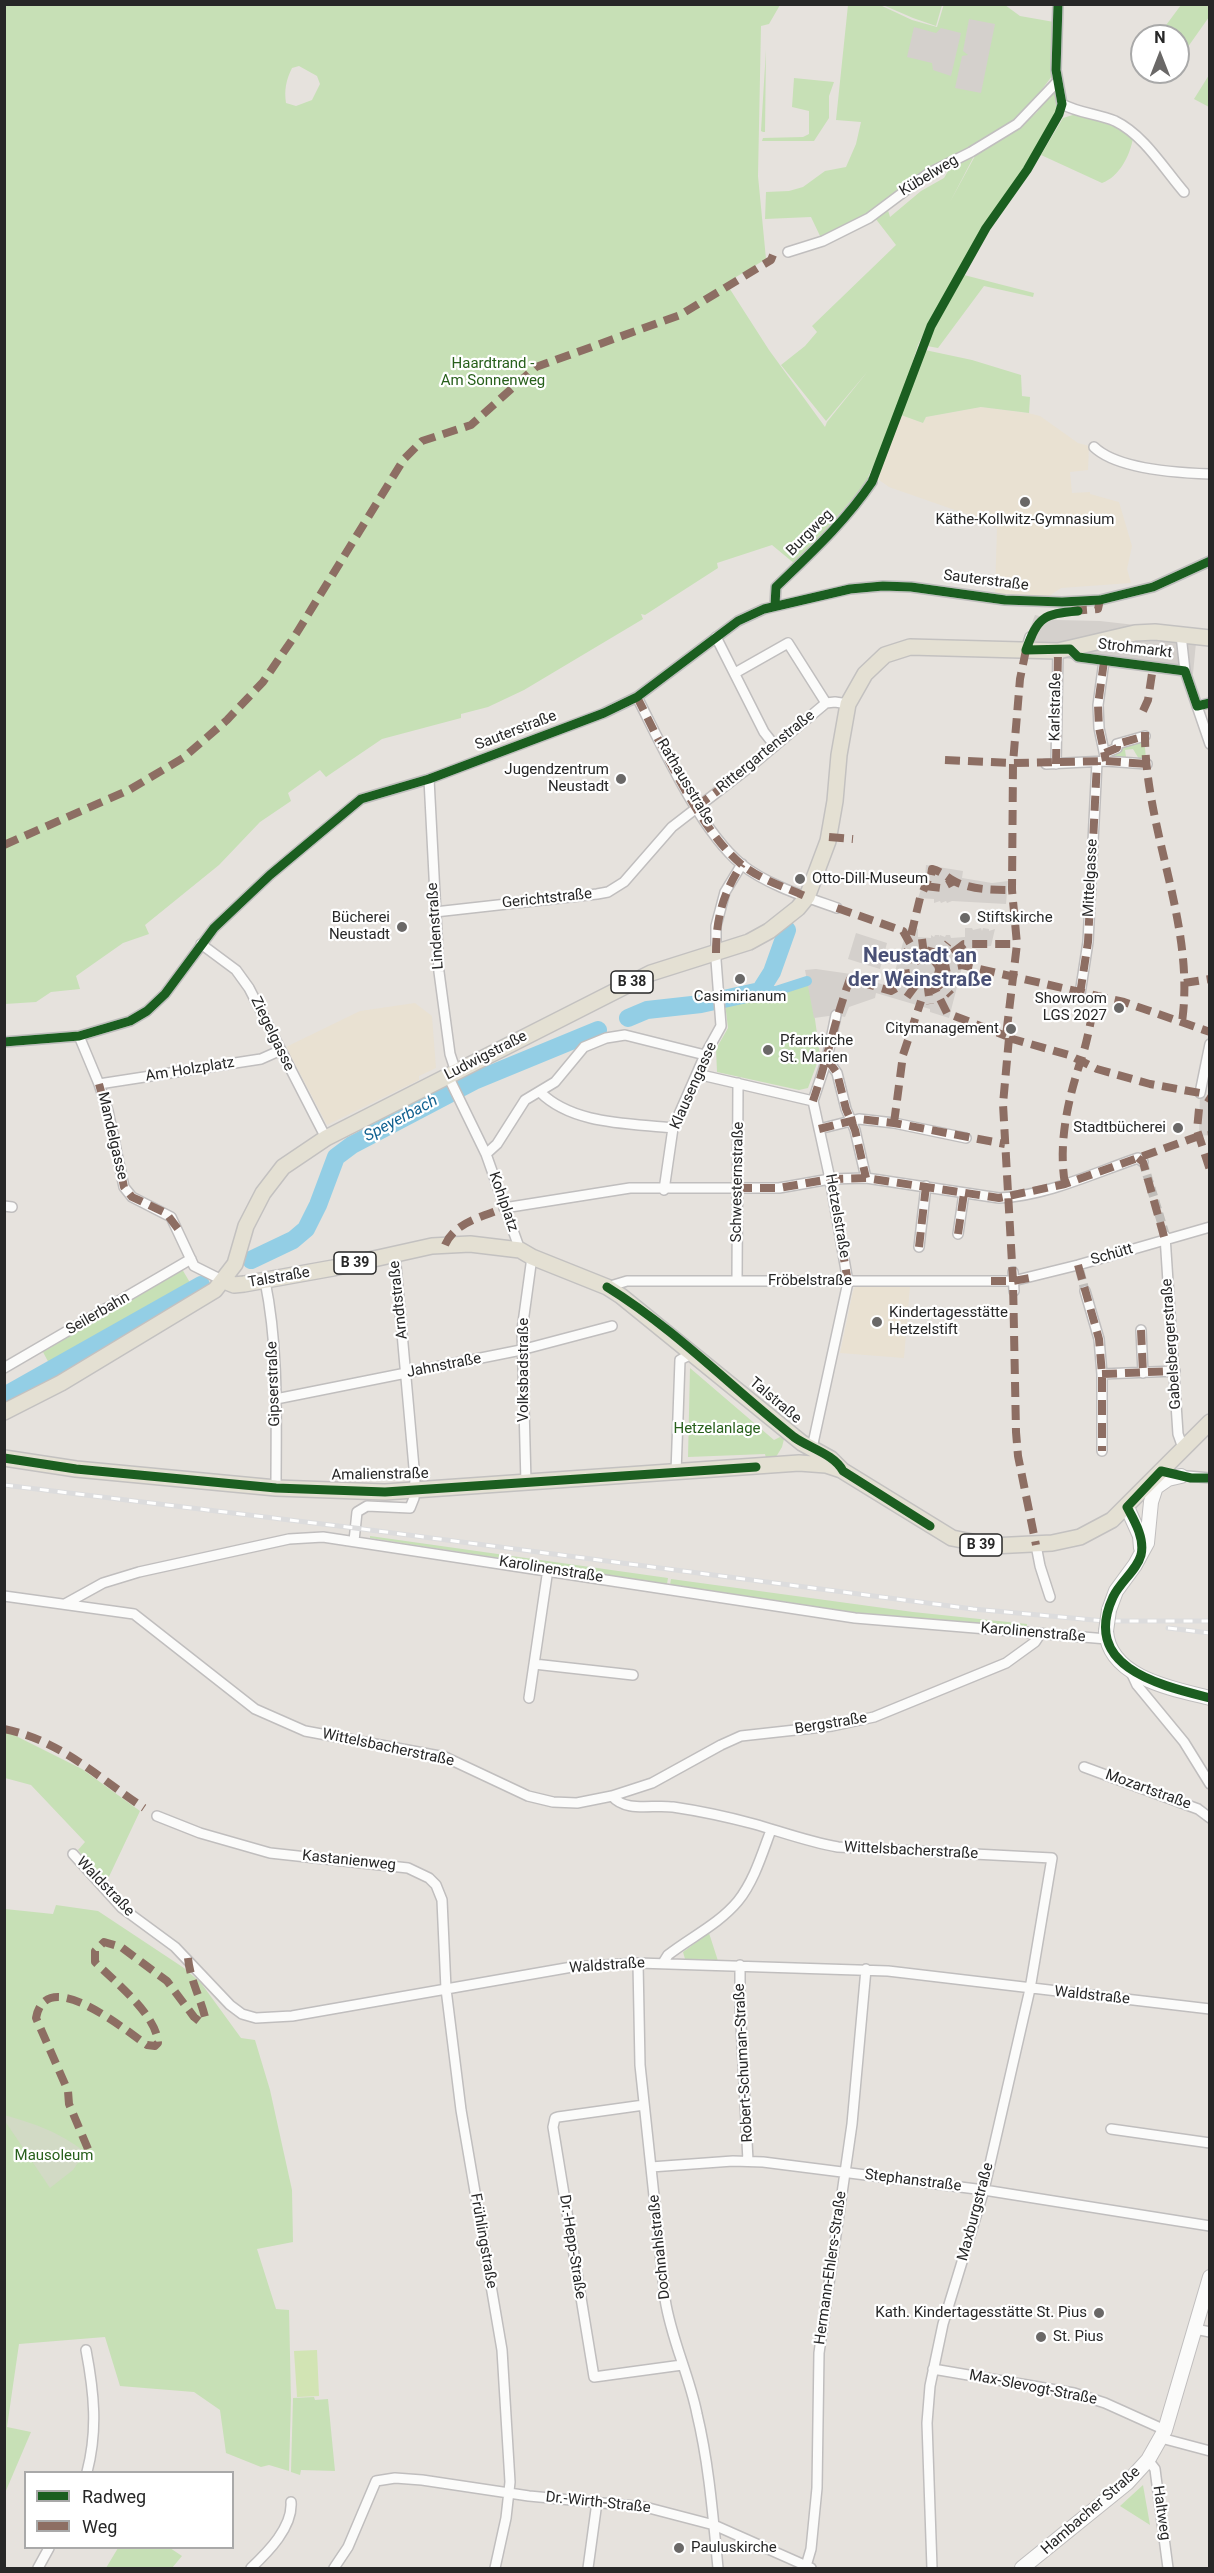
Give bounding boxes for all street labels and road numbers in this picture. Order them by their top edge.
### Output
street label: Kübelweg [896,151,962,201]
street label: Burgweg [783,506,837,560]
street label: Sauterstraße [942,567,1030,595]
street label: Strohmarkt [1097,636,1173,662]
street label: Karlstraße [1046,672,1066,742]
street label: Sauterstraße [473,707,559,755]
street label: Rittergartenstraße [713,707,819,797]
street label: Rathausstraße [652,736,718,828]
street label: Mittelgasse [1080,838,1102,918]
street label: Lindenstraße [424,882,448,970]
street label: Gerichtstraße [501,885,593,913]
road number: B 38 [611,971,653,993]
street label: Ziegelgasse [246,994,298,1074]
street label: Ludwigstraße [442,1027,530,1085]
street label: Klausengasse [667,1040,721,1132]
street label: Am Holzplatz [144,1054,236,1086]
street label: Mandelgasse [93,1090,131,1182]
street label: Schwesternstraße [728,1122,748,1242]
street label: Kohlplatz [484,1170,522,1234]
street label: Hetzelstraße [821,1173,853,1259]
street label: Schütt [1089,1240,1135,1270]
road number: B 39 [334,1252,376,1274]
street label: Arndtstraße [386,1260,412,1340]
street label: Talstraße [247,1264,311,1292]
street label: Fröbelstraße [768,1272,852,1290]
street label: Gabelsbergerstraße [1158,1278,1186,1410]
street label: Seilerbahn [63,1289,133,1339]
street label: Volksbadstraße [515,1318,533,1422]
street label: Gipserstraße [264,1341,284,1427]
street label: Jahnstraße [405,1350,483,1382]
street label: Talstraße [745,1374,805,1428]
street label: Amalienstraße [331,1465,429,1485]
road number: B 39 [960,1534,1002,1556]
street label: Karolinenstraße [498,1553,604,1587]
street label: Karolinenstraße [980,1619,1086,1647]
street label: Bergstraße [793,1709,869,1739]
street label: Wittelsbacherstraße [320,1725,456,1771]
street label: Mozartstraße [1103,1766,1193,1814]
street label: Wittelsbacherstraße [843,1838,979,1864]
street label: Kastanienweg [301,1847,397,1875]
street label: Waldstraße [72,1853,138,1921]
street label: Waldstraße [569,1954,645,1978]
street label: Robert-Schuman-Straße [731,1983,757,2143]
street label: Waldstraße [1053,1983,1131,2009]
street label: Maxburgstraße [954,2161,998,2263]
street label: Stephanstraße [864,2166,962,2196]
street label: Hermann-Ehlers-Straße [811,2190,851,2346]
street label: Frühlingstraße [466,2192,500,2290]
street label: Dr.-Hepp-Straße [555,2194,589,2300]
street label: Dochnahlstraße [646,2194,674,2300]
street label: Max-Slevogt-Straße [967,2367,1099,2409]
street label: Hambacher Straße [1038,2463,1144,2559]
street label: Haltweg [1148,2484,1174,2542]
street label: Dr.-Wirth-Straße [545,2489,651,2517]

